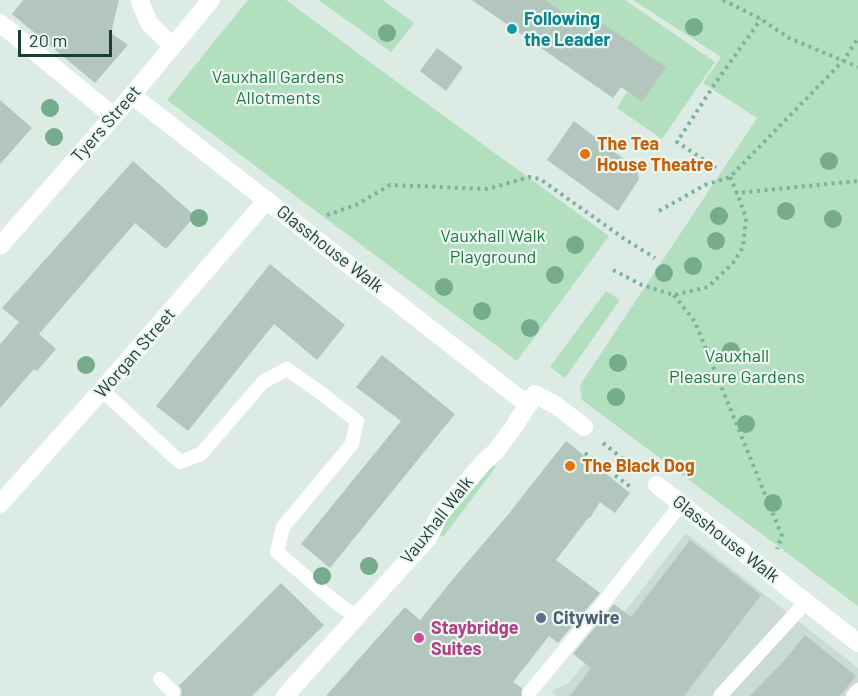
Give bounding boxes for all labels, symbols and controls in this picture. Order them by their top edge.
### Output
place label: Following the Leader [524,8,611,50]
scale bar [21,18,116,56]
marker: Following the Leader [505,22,519,36]
text: 20 m [29,29,67,51]
park label: Vauxhall Gardens Allotments [212,66,344,109]
street label: Tyers Street [67,81,145,167]
place label: The Tea House Theatre [597,133,713,176]
marker: The Tea House Theatre [578,147,592,161]
street label: Glasshouse Walk [272,201,388,297]
park label: Vauxhall Walk Playground [440,225,546,268]
street label: Worgan Street [90,304,180,402]
park label: Vauxhall Pleasure Gardens [669,345,805,388]
place label: The Black Dog [582,455,695,477]
marker: The Black Dog [563,459,577,473]
street label: Vauxhall Walk [396,472,478,568]
street label: Glasshouse Walk [668,491,784,587]
place label: Citywire [553,607,620,629]
marker: Citywire [534,611,548,625]
place label: Staybridge Suites [431,617,519,660]
marker: Staybridge Suites [412,631,426,645]

